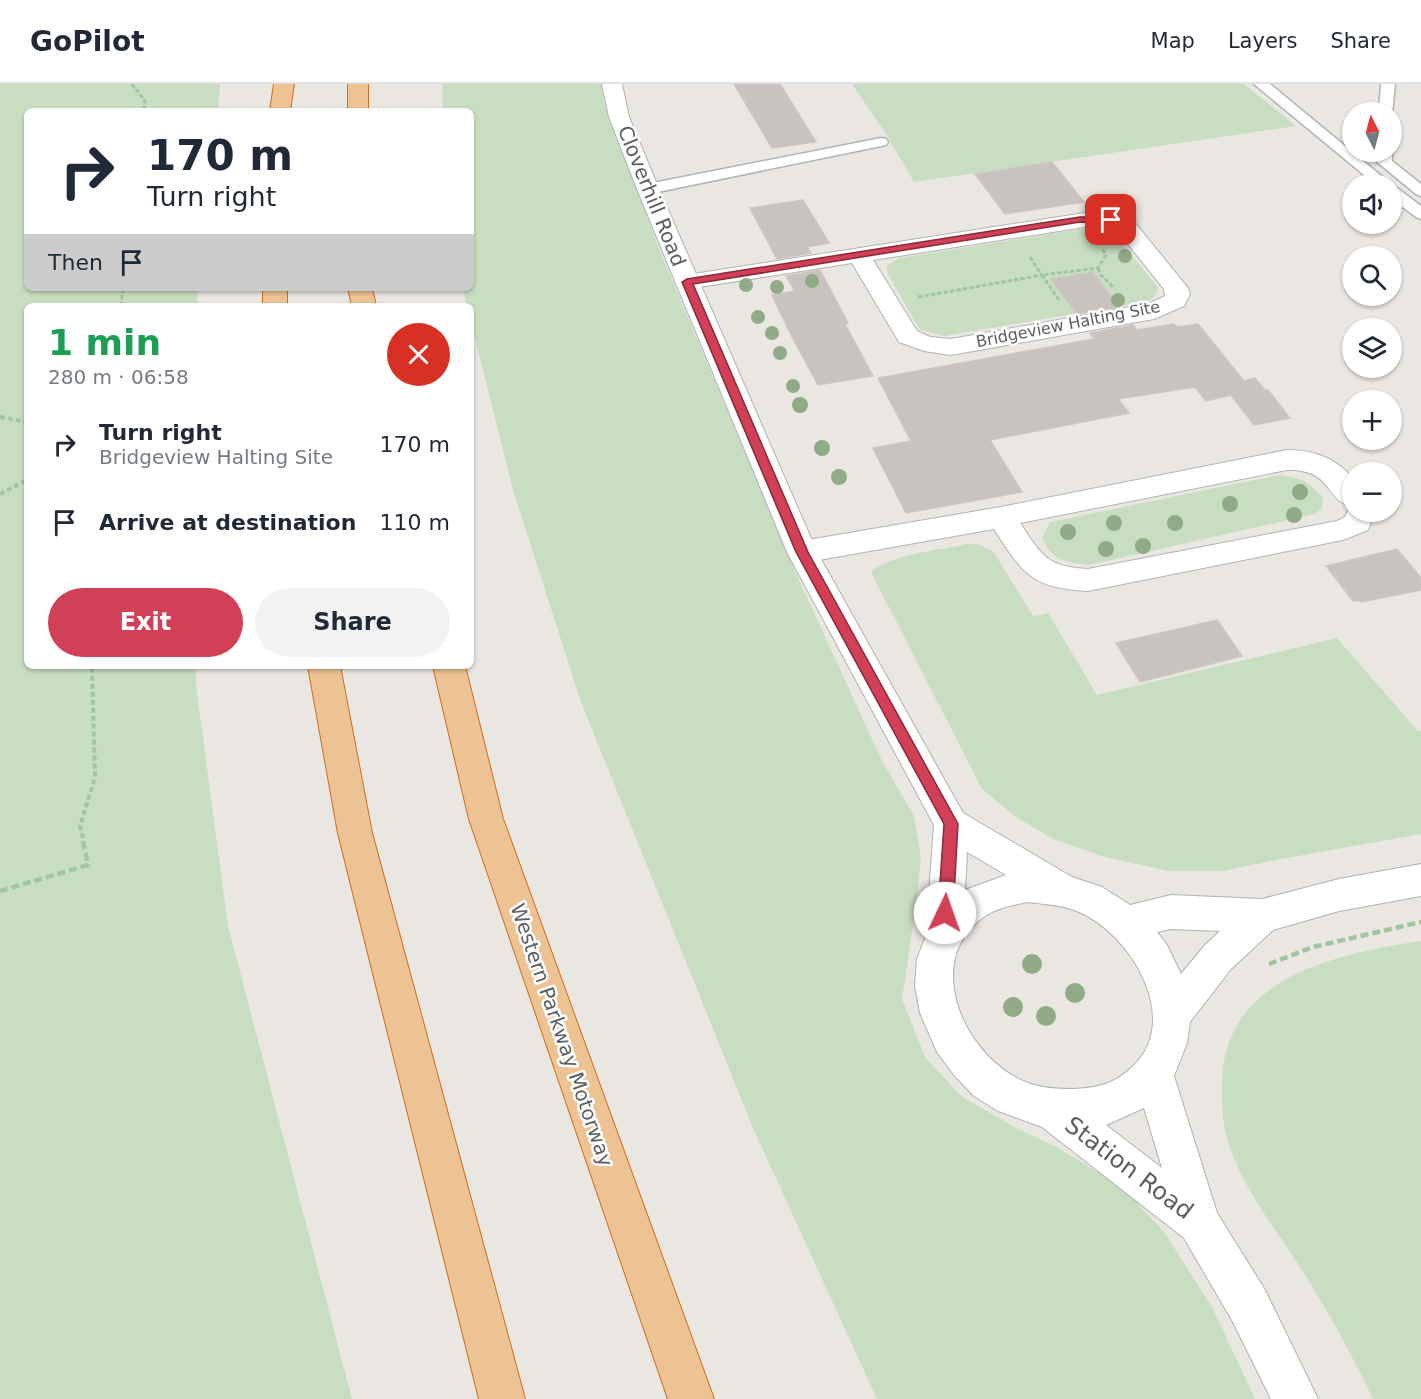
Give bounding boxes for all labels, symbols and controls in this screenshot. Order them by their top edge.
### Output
text: GoPilot [30,25,145,58]
text: Map [1151,29,1195,53]
text: Layers [1228,29,1297,53]
text: Share [1330,29,1391,53]
north arrow [1342,102,1402,162]
map controls [1342,102,1402,522]
street label: Cloverhill Road [613,122,691,270]
text: 170 m [147,131,293,180]
icon: right [48,132,126,210]
button: sound [1342,174,1402,234]
text: Turn right [147,181,276,212]
pin [1085,194,1136,245]
icon: arrive [1094,203,1127,236]
icon: arrive [115,246,148,279]
button: search [1342,246,1402,306]
text: Then [48,250,103,275]
street label: Bridgeview Halting Site [974,297,1162,351]
button: layers [1342,318,1402,378]
text: 1 min [48,322,161,363]
button: close [387,323,450,386]
text: 280 m · 06:58 [48,365,189,389]
button: + [1342,390,1402,450]
text: Turn right [99,420,222,445]
icon: right [48,428,81,461]
text: 170 m [380,432,450,457]
text: Bridgeview Halting Site [99,445,333,469]
button: − [1342,462,1402,522]
icon: arrive [48,506,81,539]
text: Arrive at destination [99,510,356,535]
text: 110 m [380,510,450,535]
button: Exit [48,588,243,657]
button: Share [255,588,450,657]
position arrow [913,881,977,945]
street label: Western Parkway Motorway [506,900,618,1170]
street label: Station Road [1059,1111,1199,1225]

